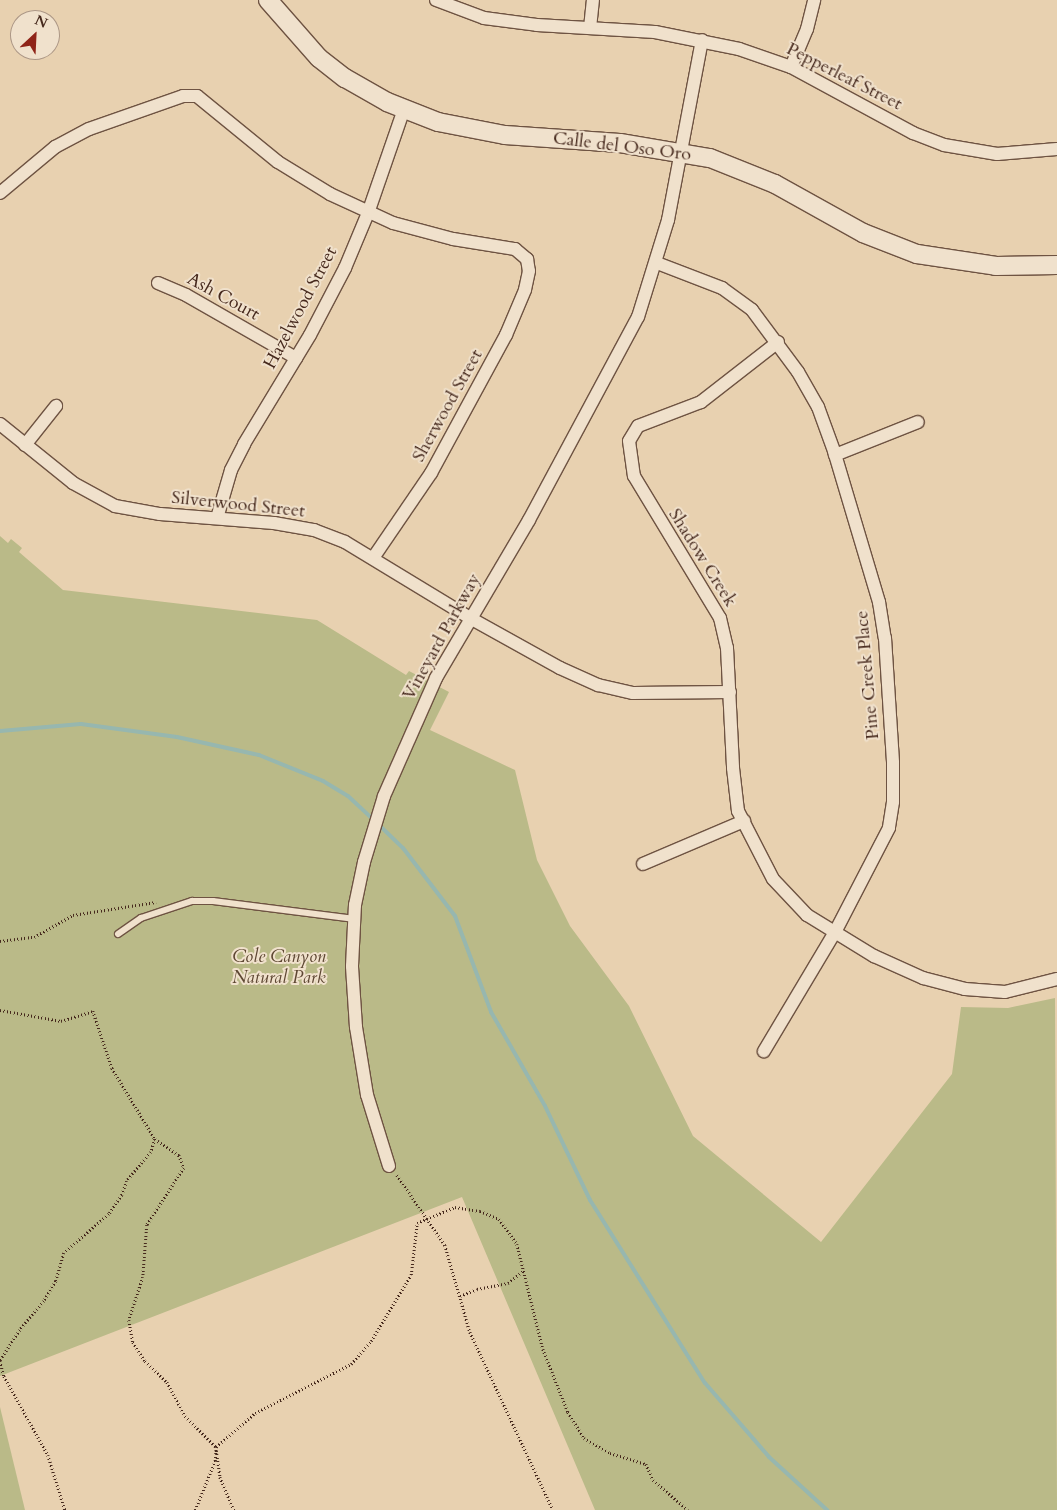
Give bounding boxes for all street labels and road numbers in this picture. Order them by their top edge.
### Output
street label: Pepperleaf Street [783,39,905,115]
street label: Calle del Oso Oro [552,128,692,166]
street label: Hazelwood Street [260,243,342,373]
street label: Ash Court [183,268,263,326]
street label: Sherwood Street [408,346,488,466]
street label: Silverwood Street [170,487,306,523]
street label: Shadow Creek [663,505,741,611]
street label: Vineyard Parkway [398,570,486,704]
street label: Pine Creek Place [852,610,884,740]

